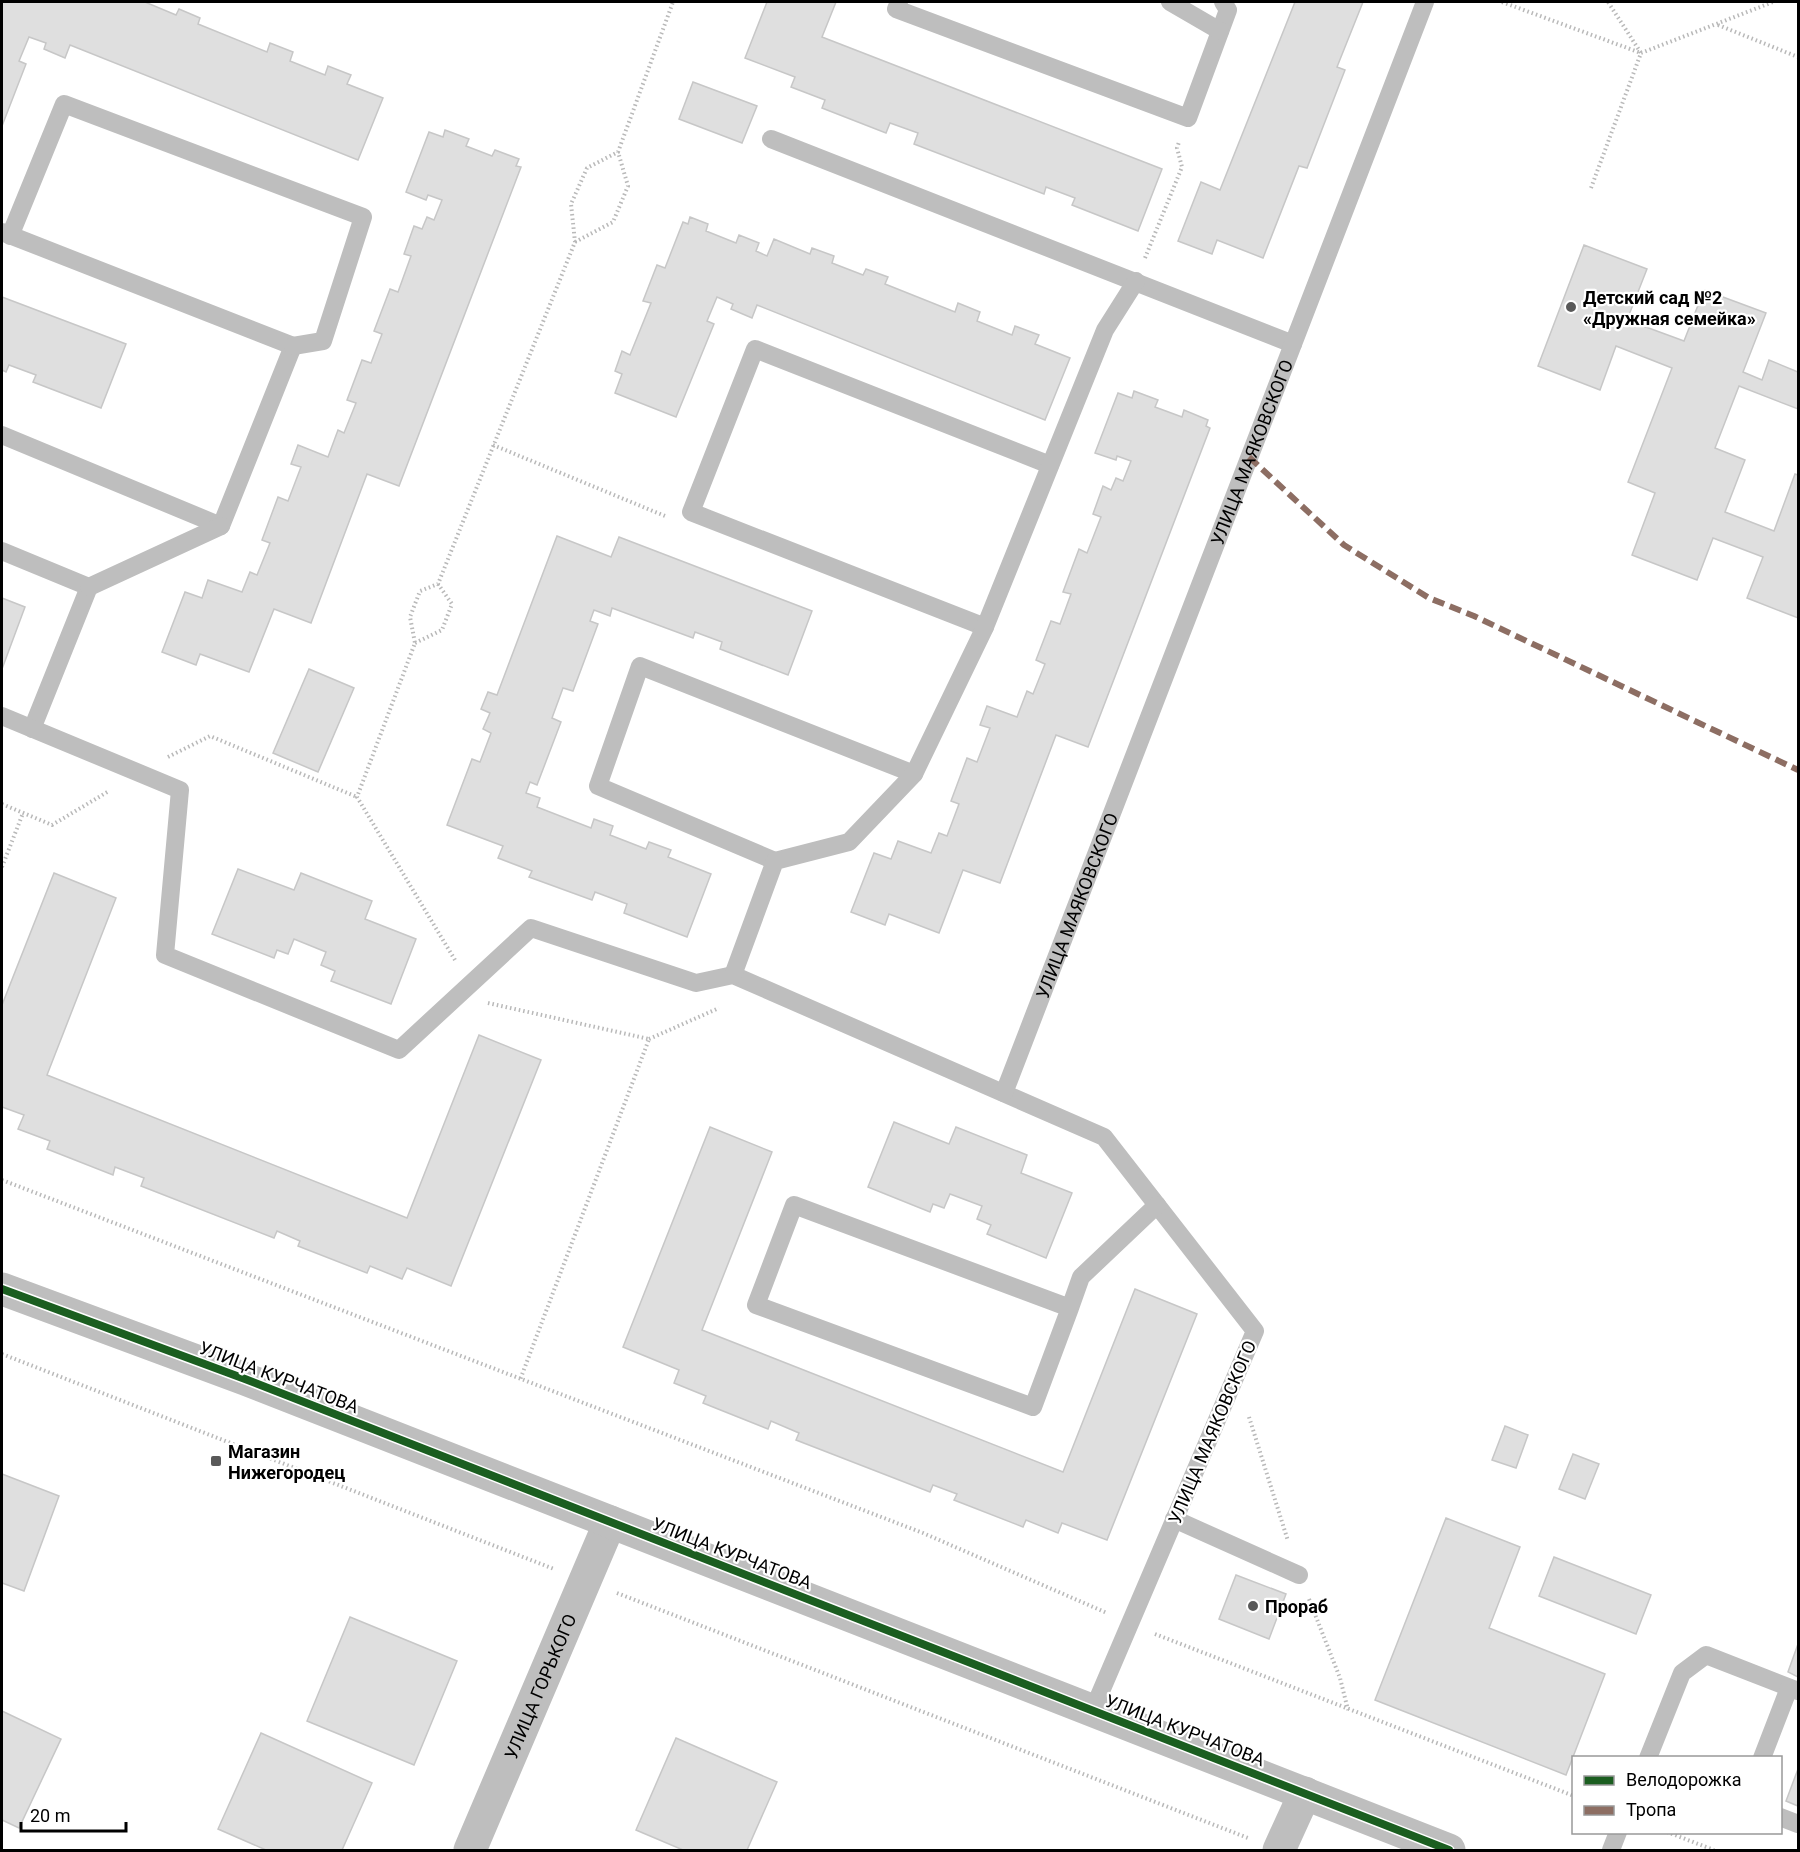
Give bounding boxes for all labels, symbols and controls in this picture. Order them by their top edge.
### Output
place label: Детский сад №2 «Дружная семейка» [1583,287,1756,329]
marker: Детский сад №2 «Дружная семейка» [1564,300,1578,314]
street label: УЛИЦА МАЯКОВСКОГО [1206,356,1297,548]
street label: УЛИЦА МАЯКОВСКОГО [1031,810,1122,1001]
street label: УЛИЦА КУРЧАТОВА [196,1337,362,1417]
street label: УЛИЦА МАЯКОВСКОГО [1164,1337,1260,1527]
place label: Магазин Нижегородец [228,1441,345,1483]
marker: Магазин Нижегородец [209,1454,223,1468]
street label: УЛИЦА КУРЧАТОВА [649,1513,815,1593]
place label: Прораб [1265,1596,1328,1617]
marker: Прораб [1246,1599,1260,1613]
street label: УЛИЦА ГОРЬКОГО [500,1610,580,1762]
street label: УЛИЦА КУРЧАТОВА [1102,1690,1268,1770]
legend [1572,1756,1782,1834]
text: Велодорожка [1626,1769,1741,1790]
scale bar [21,1795,126,1833]
text: Тропа [1626,1799,1676,1820]
text: 20 m [30,1805,70,1826]

